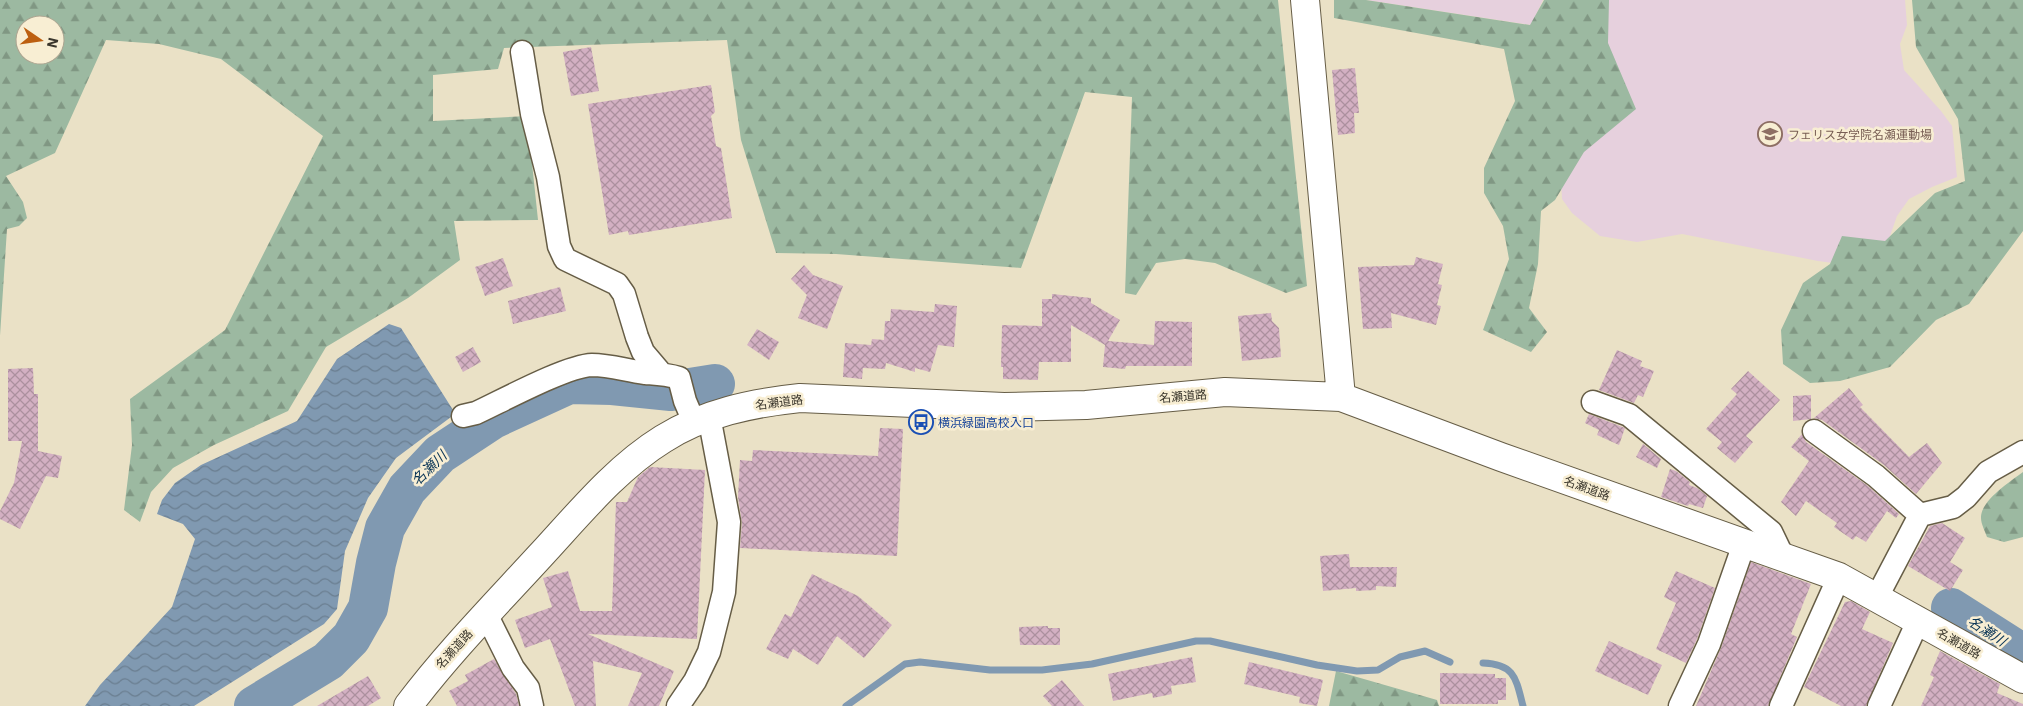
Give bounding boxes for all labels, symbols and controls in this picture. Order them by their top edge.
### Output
north arrow [15,15,65,65]
text: N [43,36,63,50]
school or university icon: フェリス女学院名瀬運動場 [1757,121,1783,147]
place label: フェリス女学院名瀬運動場 [1788,127,1932,142]
street label: 名瀬道路 [1158,386,1208,406]
street label: 名瀬道路 [754,392,804,412]
bus stop icon: 横浜緑園高校入口 [908,409,934,435]
place label: 横浜緑園高校入口 [938,415,1034,430]
water label: 名瀬川 [408,446,452,489]
street label: 名瀬道路 [1562,473,1612,503]
water label: 名瀬川 [1964,612,2011,651]
street label: 名瀬道路 [1934,625,1984,661]
street label: 名瀬道路 [432,626,476,672]

